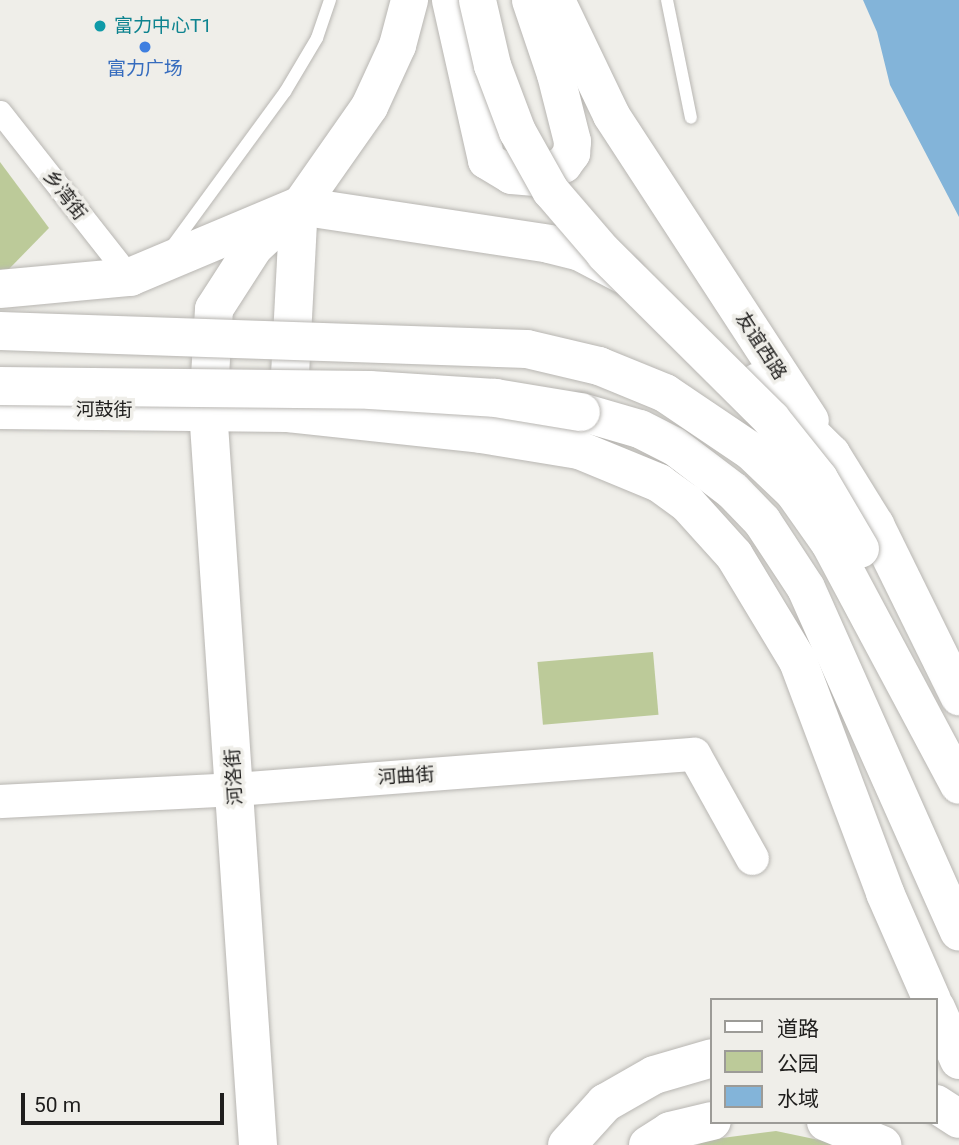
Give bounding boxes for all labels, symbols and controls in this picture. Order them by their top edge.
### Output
place label: 富力中心T1 [114,15,212,37]
marker: 富力中心T1 [92,18,108,34]
marker: 富力广场 [137,39,153,55]
place label: 富力广场 [107,58,183,80]
street label: 乡湾街 [38,166,92,224]
street label: 友谊西路 [731,308,791,384]
street label: 河鼓街 [76,399,132,421]
street label: 河洛街 [221,748,247,806]
street label: 河曲街 [377,763,435,789]
legend [710,998,938,1124]
text: 道路 [777,1017,819,1041]
text: 公园 [777,1052,819,1076]
scale bar [24,1078,228,1122]
text: 水域 [777,1087,819,1111]
text: 50 m [34,1093,81,1117]

